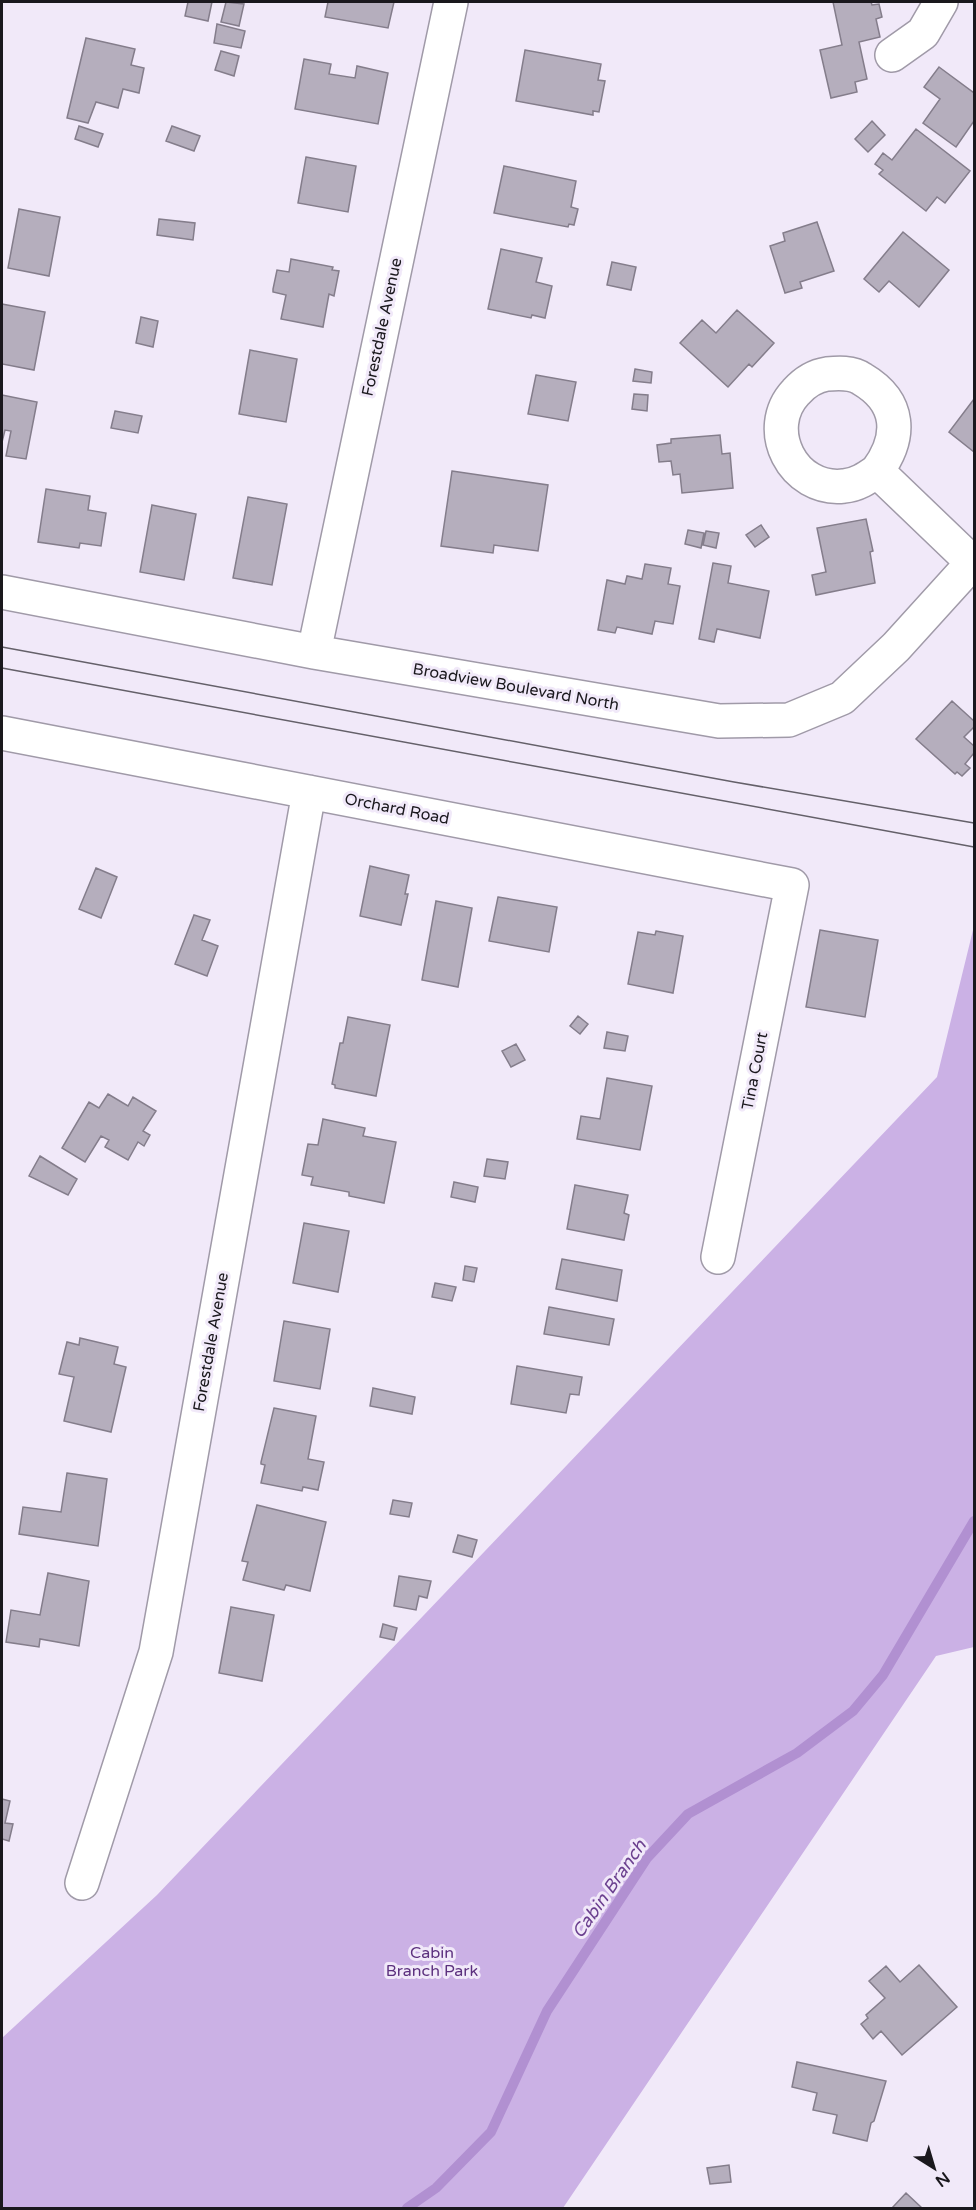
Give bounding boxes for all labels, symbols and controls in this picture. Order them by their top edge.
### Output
street label: Forestdale Avenue [358,256,406,398]
street label: Broadview Boulevard North [411,659,621,715]
street label: Orchard Road [343,789,451,829]
street label: Tina Court [738,1030,772,1112]
street label: Forestdale Avenue [189,1271,233,1413]
water label: Cabin Branch [567,1835,652,1942]
park label: Cabin Branch Park [386,1943,479,1981]
north arrow [904,2138,964,2198]
text: N [931,2167,954,2191]

